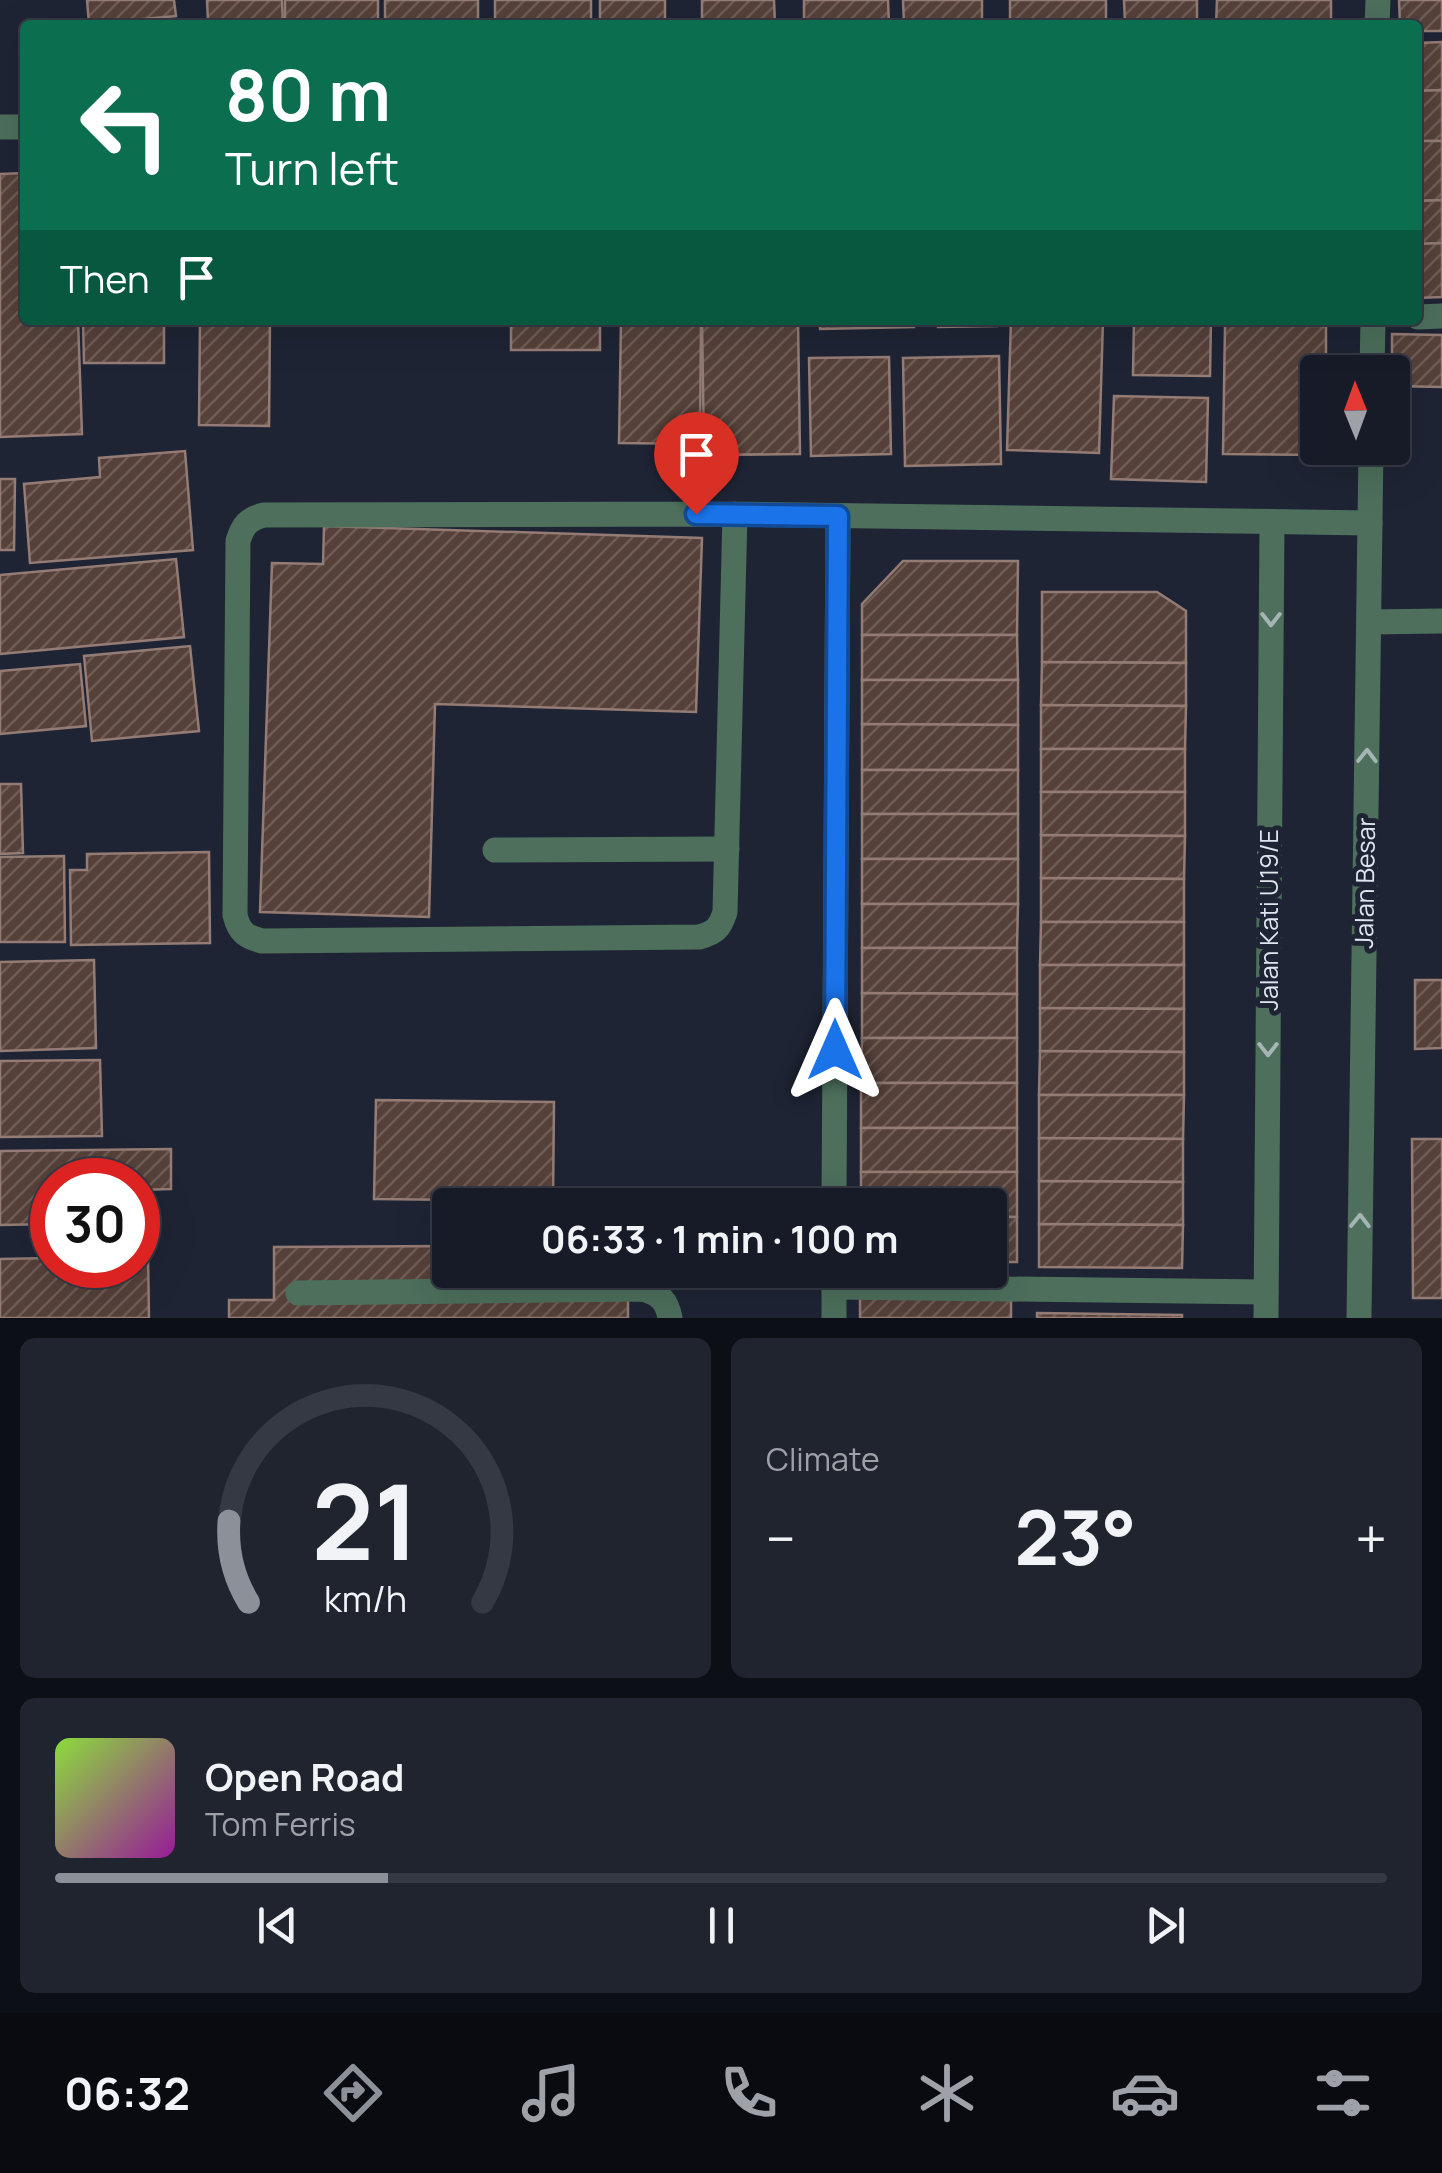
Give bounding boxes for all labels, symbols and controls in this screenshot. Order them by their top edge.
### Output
text: 80 m [225,46,391,142]
icon: left [60,60,190,190]
text: Turn left [225,137,399,199]
icon: arrive [169,250,224,305]
text: Then [60,252,149,304]
north arrow [1300,355,1410,465]
map controls [1300,355,1410,465]
pin [654,412,739,515]
icon: arrive [669,427,724,482]
one-way arrow [1260,612,1282,628]
one-way arrow [1356,747,1378,762]
street label: Jalan Besar [1346,817,1383,949]
street label: Jalan Kati U19/E [1251,829,1286,1011]
position arrow [783,998,887,1102]
one-way arrow [1257,1042,1279,1058]
speed limit sign: 30 [30,1158,160,1288]
text: 06:33 · 1 min · 100 m [541,1212,898,1264]
one-way arrow [1350,1212,1371,1228]
text: Climate [766,1437,880,1481]
text: 21 [312,1449,419,1591]
text: 23° [1014,1485,1137,1588]
text: − [766,1500,796,1576]
text: + [1355,1500,1387,1576]
text: km/h [324,1574,407,1623]
text: Open Road [205,1750,404,1802]
text: Tom Ferris [205,1802,356,1846]
icon: previous [250,1898,305,1953]
icon: pause [694,1898,749,1953]
icon: next [1138,1898,1193,1953]
icon: directions [318,2058,388,2128]
icon: music [516,2058,586,2128]
icon: phone [714,2058,784,2128]
icon: climate [912,2058,982,2128]
icon: car [1110,2058,1180,2128]
icon: filters [1308,2058,1378,2128]
text: 06:32 [64,2062,190,2124]

